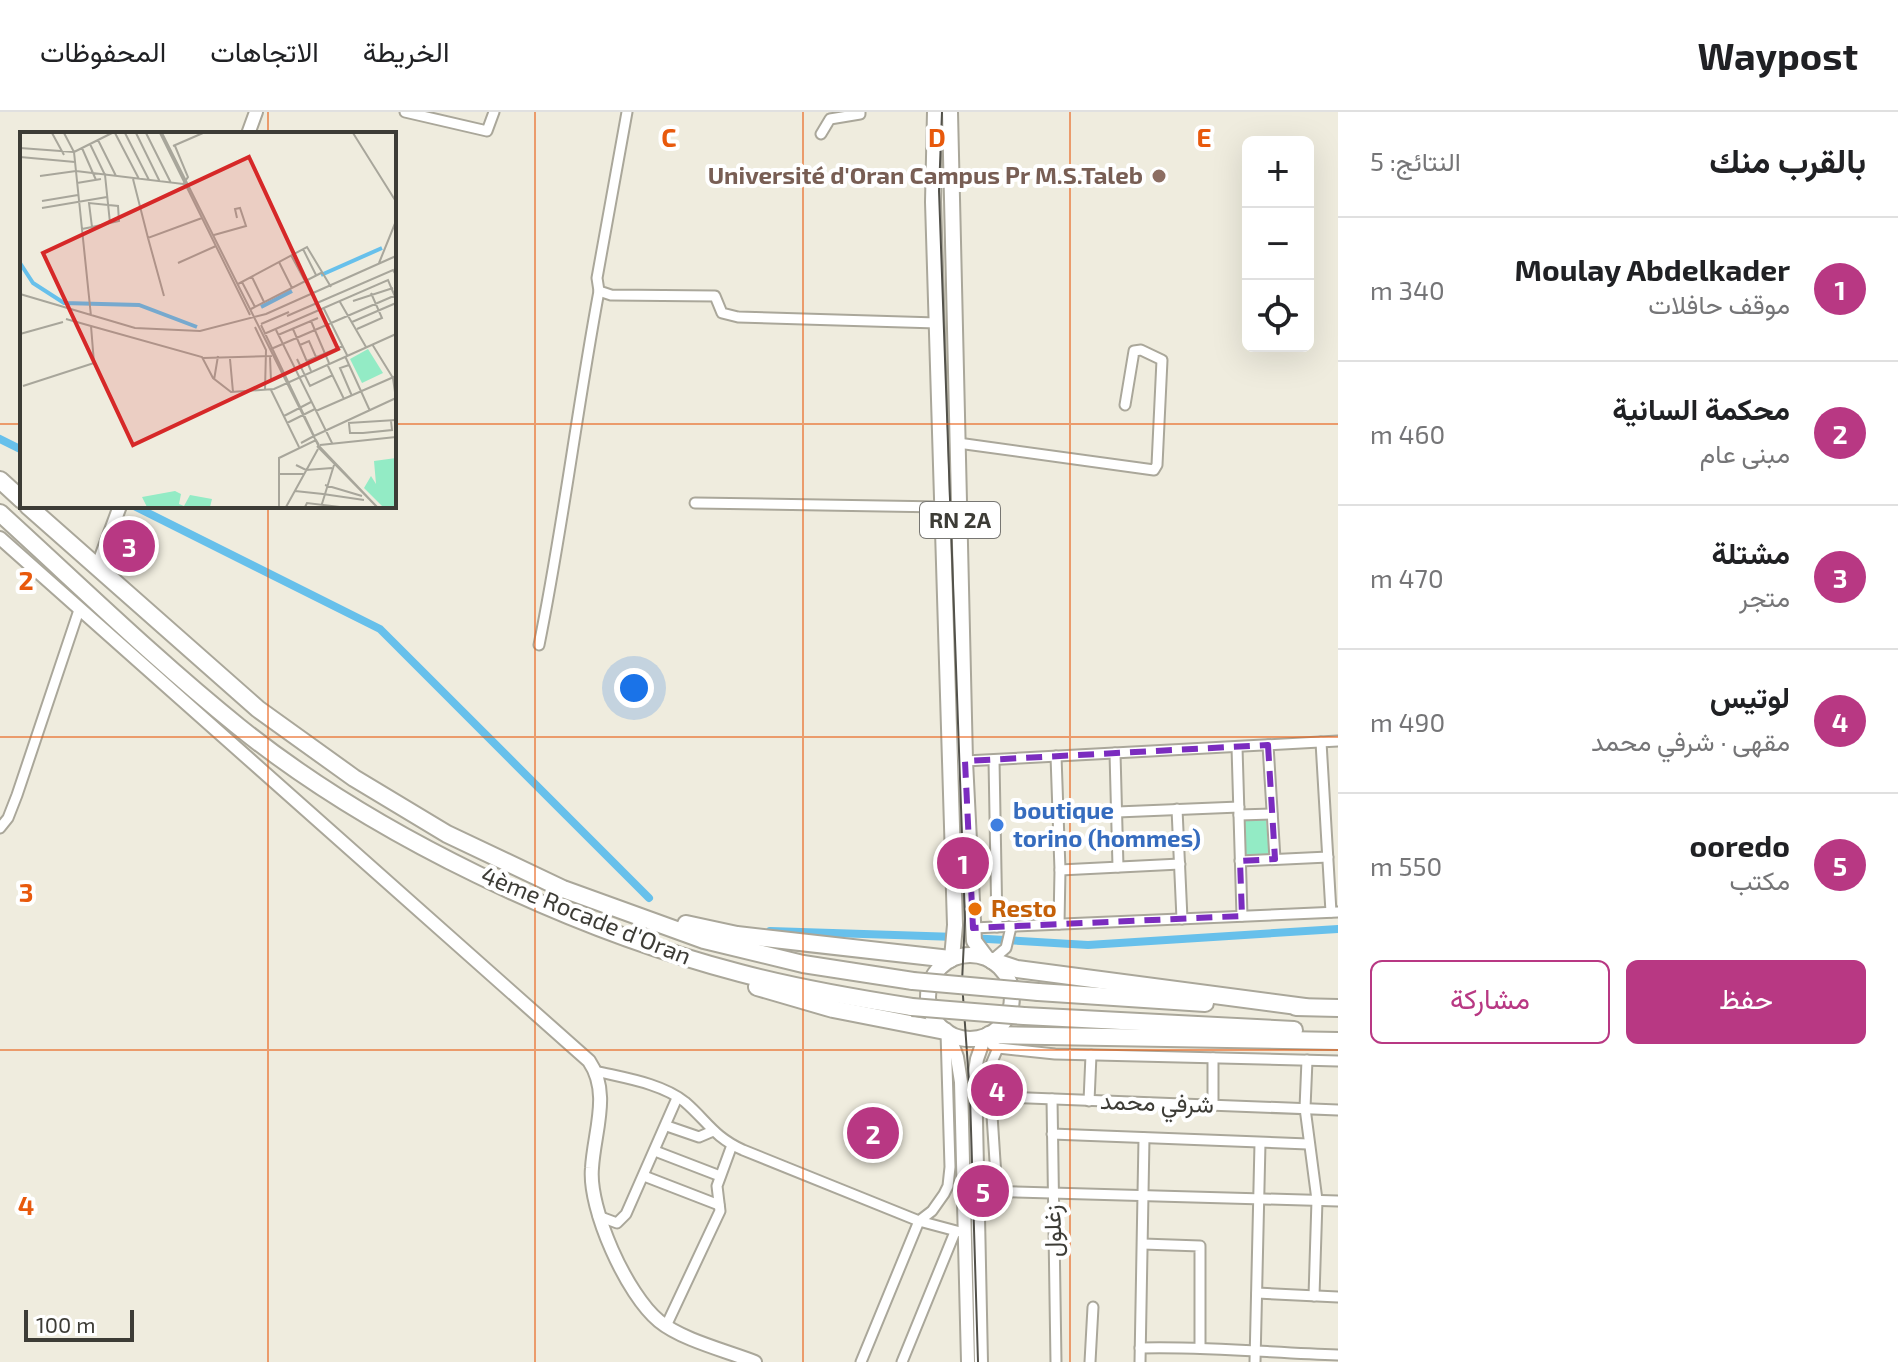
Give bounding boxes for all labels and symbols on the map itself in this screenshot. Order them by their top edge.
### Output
text: C [661,121,677,152]
text: D [928,121,946,152]
text: E [1196,121,1212,152]
inset map [20,132,396,508]
place label: Université d'Oran Campus Pr M.S.Taleb [708,160,1143,189]
marker: Université d'Oran Campus Pr M.S.Taleb [1150,167,1168,185]
road number: RN 2A [920,502,1000,538]
pin: 3 [103,516,155,576]
text: 2 [18,564,34,595]
your location [614,668,654,708]
place label: boutique torino (hommes) [1013,795,1201,852]
marker: boutique torino (hommes) [988,816,1006,834]
pin: 1 [937,833,989,893]
street label: 4ème Rocade d'Oran [477,859,696,970]
text: 3 [19,876,33,907]
place label: Resto [991,893,1057,922]
marker: Resto [966,900,984,918]
pin: 4 [971,1060,1023,1120]
street label: شرفي محمد [1099,1085,1215,1124]
pin: 2 [847,1103,899,1163]
pin: 5 [957,1161,1009,1221]
text: 4 [18,1189,34,1220]
street label: زغلول [1037,1204,1068,1258]
scale bar [24,1306,134,1342]

